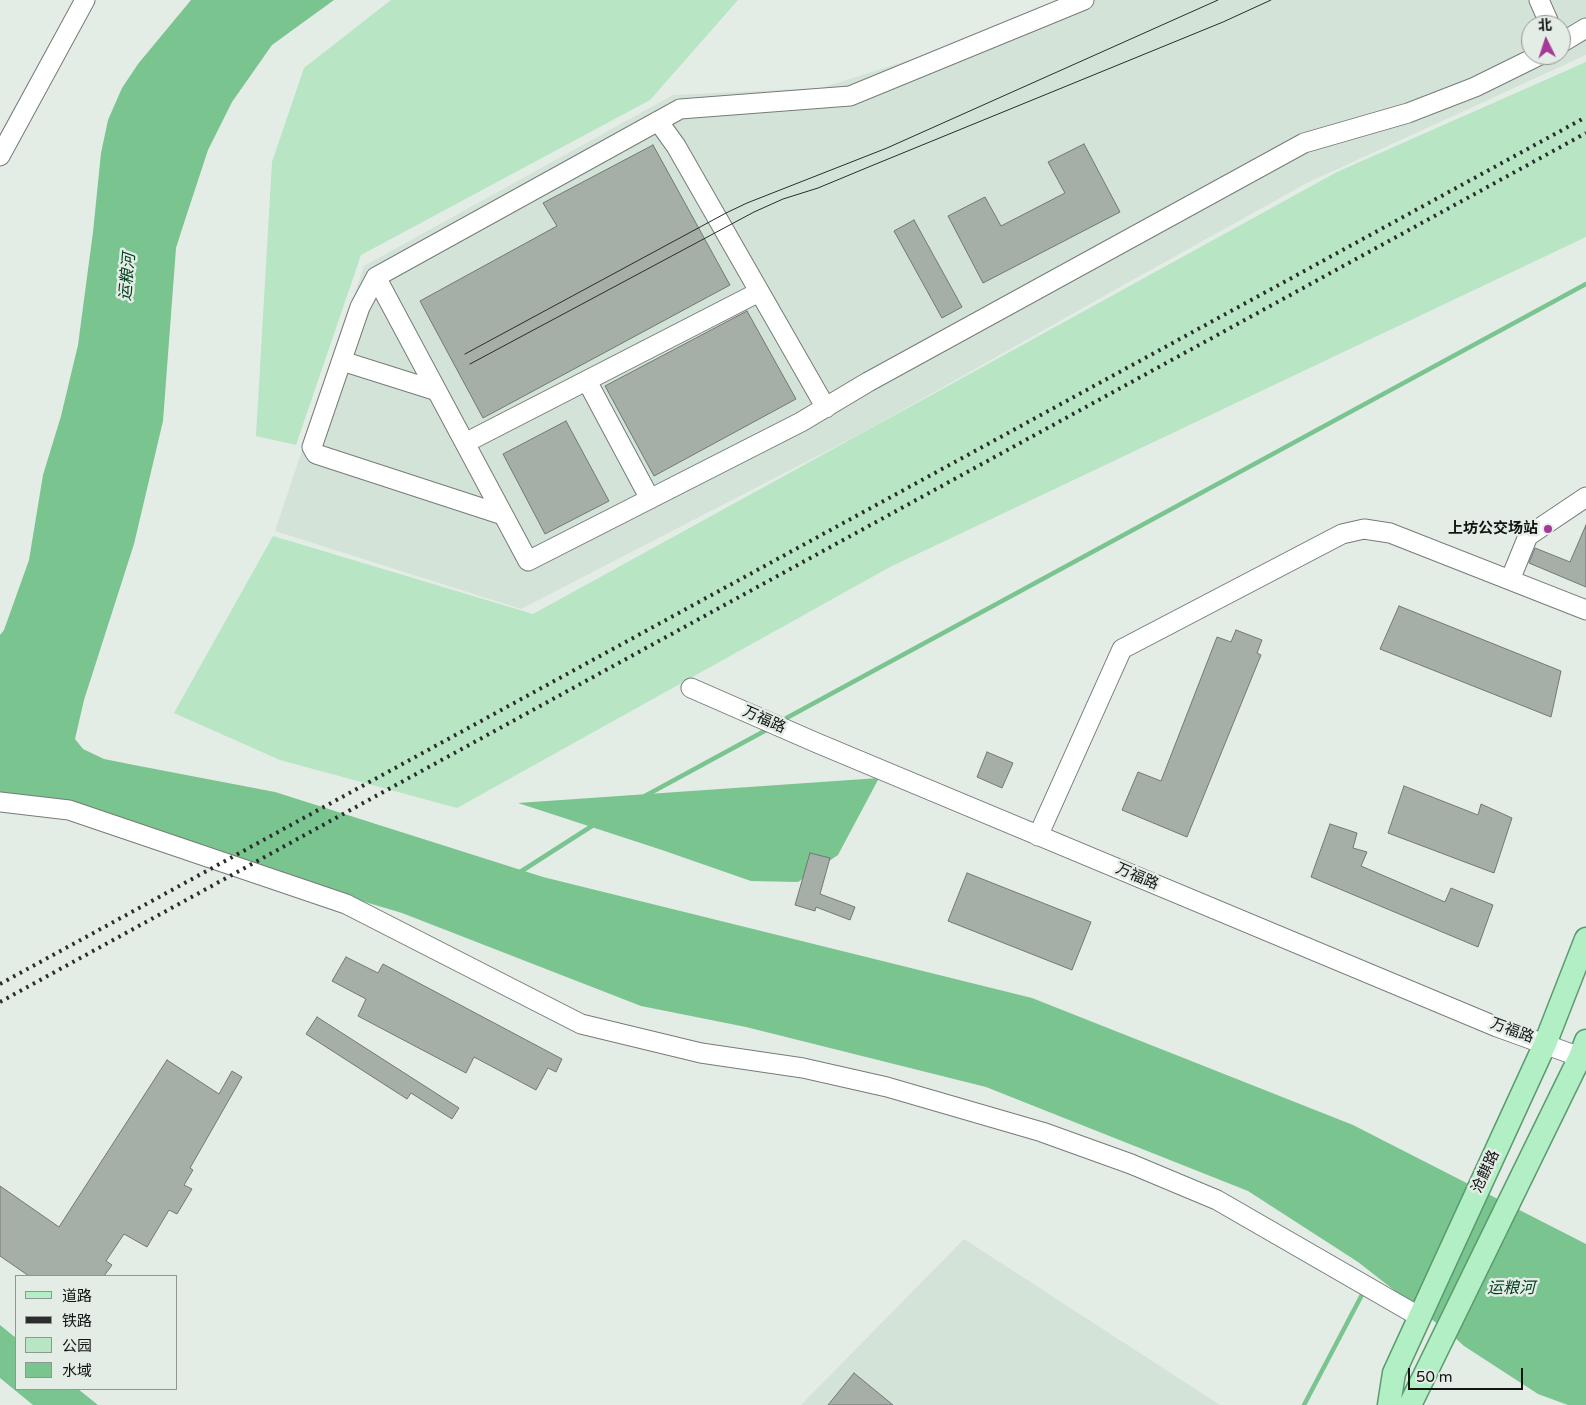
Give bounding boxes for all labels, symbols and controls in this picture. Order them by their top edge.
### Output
north arrow [1521,15,1571,65]
text: 北 [1537,17,1553,35]
water label: 运粮河 [116,252,140,302]
place label: 上坊公交场站 [1448,520,1538,538]
marker: 上坊公交场站 [1542,523,1554,535]
street label: 万福路 [740,703,788,737]
street label: 万福路 [1113,860,1161,894]
street label: 万福路 [1488,1015,1536,1047]
street label: 沧麒路 [1468,1148,1504,1196]
legend [15,1275,178,1390]
water label: 运粮河 [1487,1279,1535,1299]
text: 道路 [62,1287,92,1305]
text: 铁路 [62,1312,92,1330]
text: 公园 [62,1337,92,1355]
scale bar [1411,1358,1526,1390]
text: 水域 [62,1362,92,1380]
text: 50 m [1416,1368,1453,1386]

